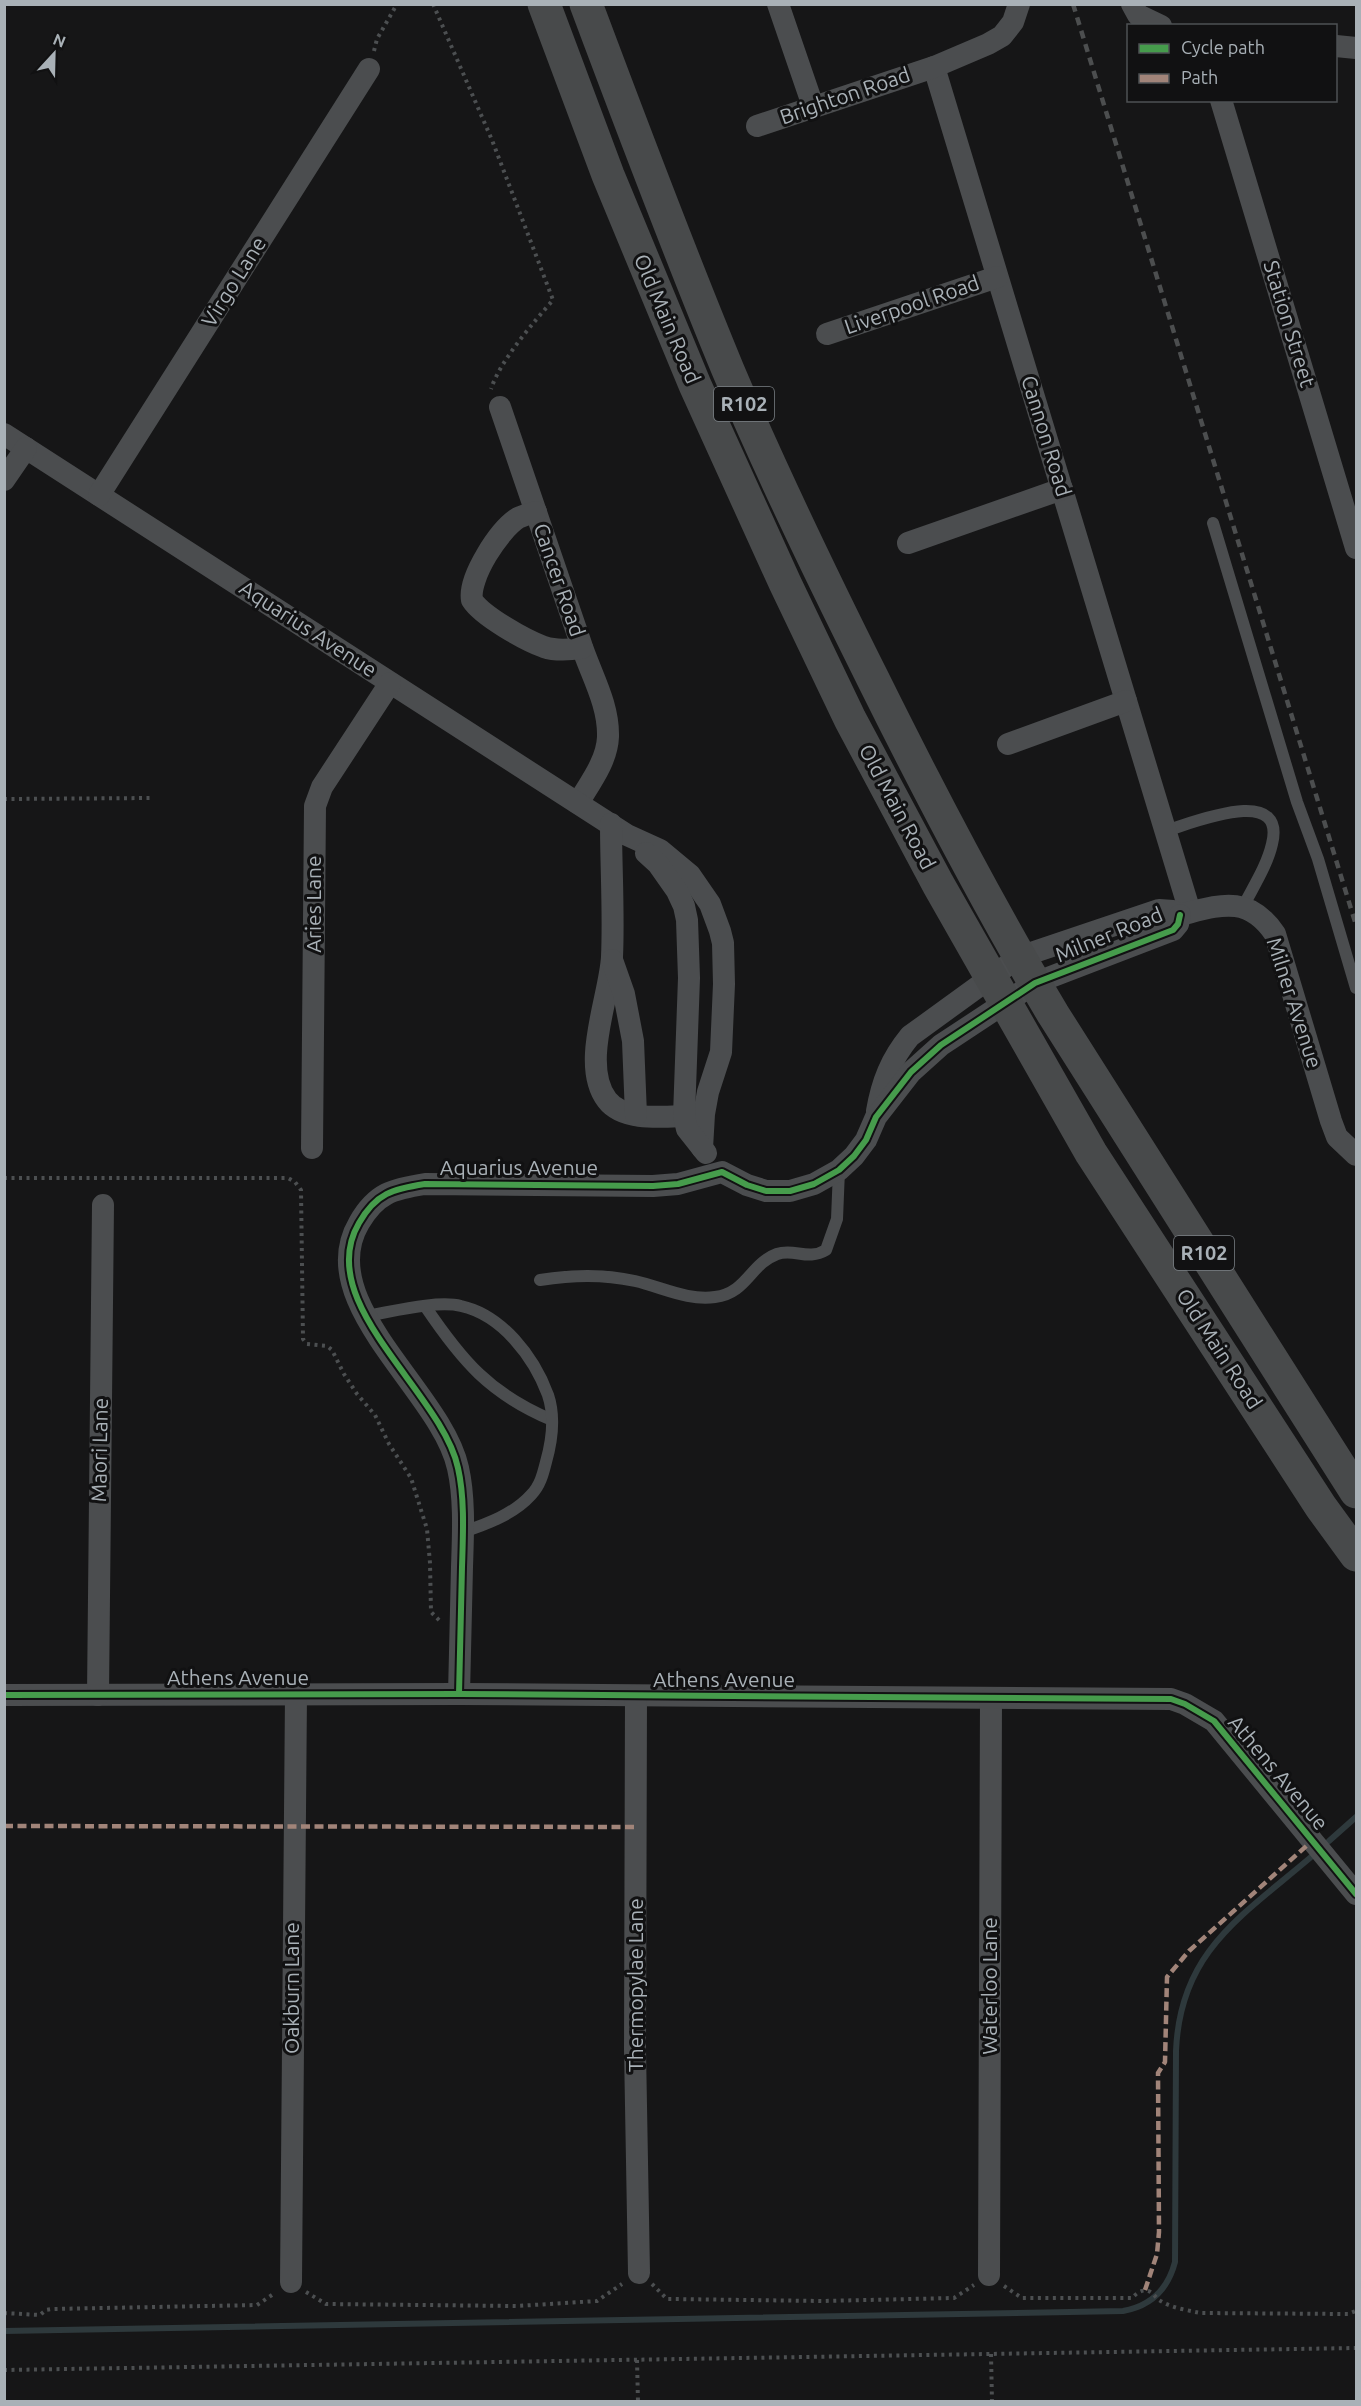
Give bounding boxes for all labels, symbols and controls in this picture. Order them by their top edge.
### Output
north arrow [24,24,84,84]
legend [1127,24,1337,102]
text: N [51,30,69,51]
text: Cycle path [1181,37,1265,57]
street label: Brighton Road [776,62,913,129]
text: Path [1181,67,1218,87]
street label: Virgo Lane [196,232,270,331]
street label: Old Main Road [630,250,706,387]
street label: Station Street [1259,258,1321,390]
street label: Liverpool Road [841,270,982,338]
street label: Cannon Road [1017,372,1077,499]
road number: R102 [714,387,774,421]
street label: Cancer Road [529,520,591,639]
street label: Aquarius Avenue [236,575,382,681]
street label: Old Main Road [855,740,941,873]
street label: Aries Lane [301,855,325,953]
street label: Milner Road [1051,902,1166,966]
street label: Milner Avenue [1263,934,1327,1071]
street label: Aquarius Avenue [440,1155,598,1179]
road number: R102 [1174,1236,1234,1270]
street label: Old Main Road [1172,1284,1268,1413]
street label: Maori Lane [86,1398,112,1502]
street label: Athens Avenue [167,1665,309,1689]
street label: Athens Avenue [653,1667,795,1691]
street label: Athens Avenue [1224,1710,1334,1835]
street label: Thermopylae Lane [623,1898,647,2072]
street label: Waterloo Lane [977,1917,1001,2055]
street label: Oakburn Lane [279,1922,303,2054]

